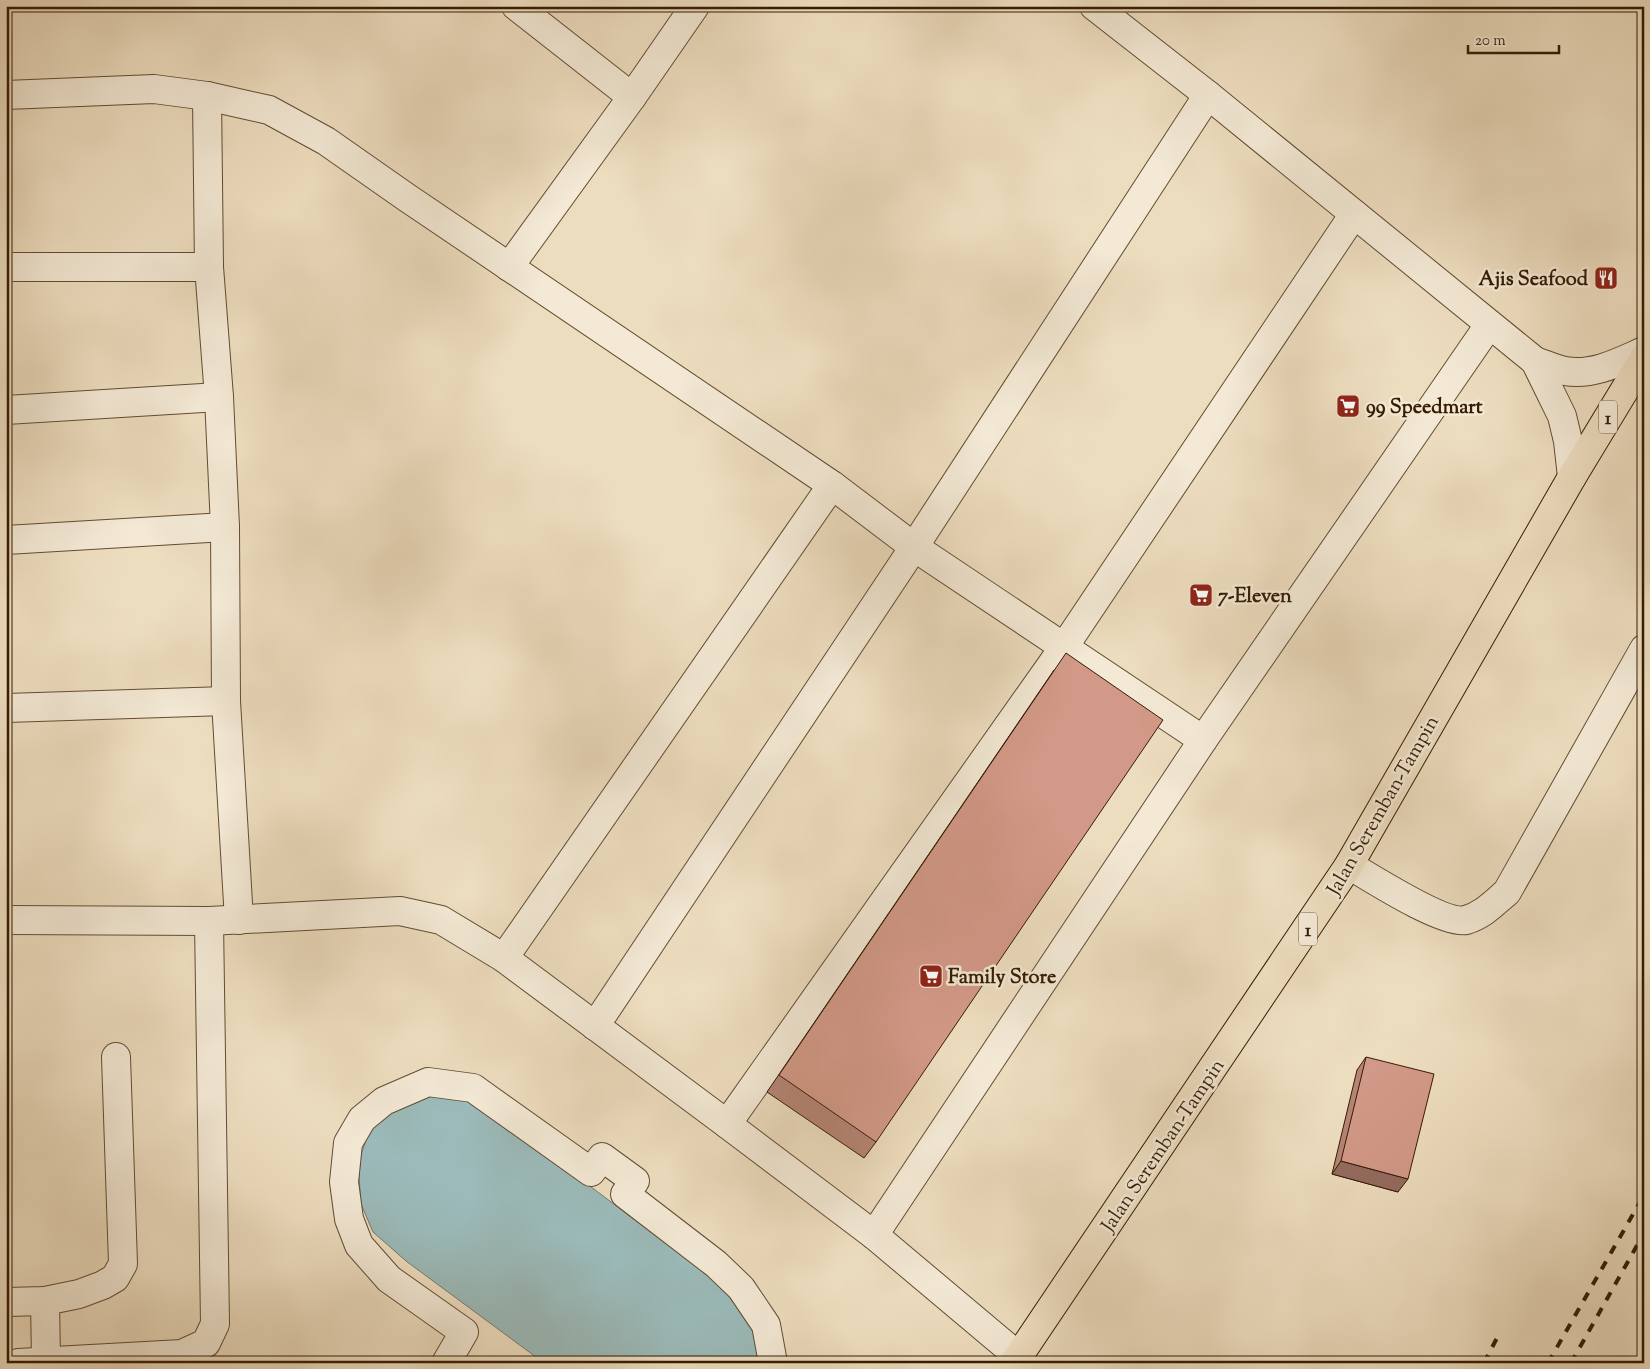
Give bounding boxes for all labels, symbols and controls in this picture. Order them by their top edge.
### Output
scale bar [1468,22,1559,54]
text: 20 m [1475,31,1506,52]
restaurant icon: Ajis Seafood [1593,265,1619,291]
place label: Ajis Seafood [1479,266,1589,295]
supermarket icon: 99 Speedmart [1335,393,1361,419]
place label: 99 Speedmart [1366,394,1483,423]
road number: 1 [1599,401,1617,434]
supermarket icon: 7-Eleven [1188,582,1214,608]
place label: 7-Eleven [1218,583,1292,612]
street label: Jalan Seremban-Tampin [1320,711,1448,903]
road number: 1 [1299,912,1317,946]
supermarket icon: Family Store [918,963,944,989]
place label: Family Store [948,964,1056,993]
street label: Jalan Seremban-Tampin [1095,1054,1233,1240]

